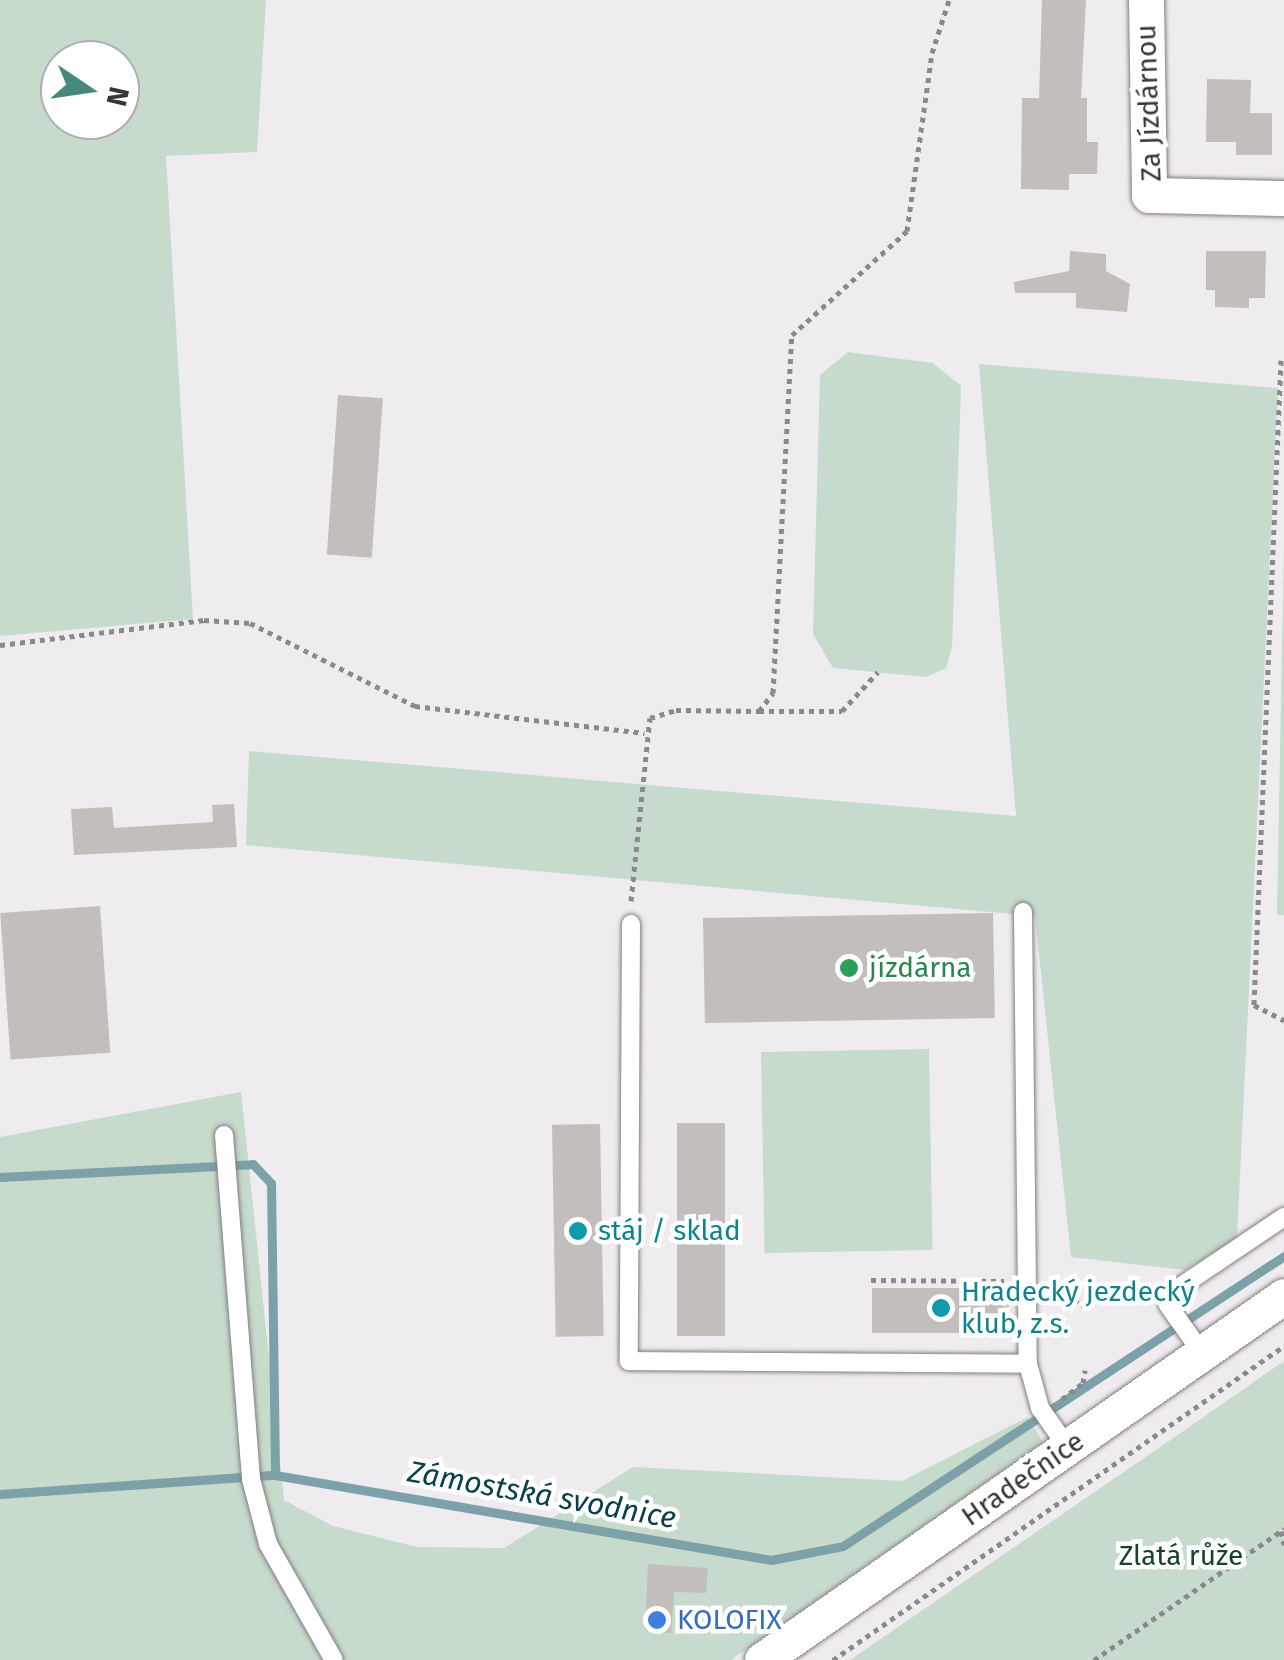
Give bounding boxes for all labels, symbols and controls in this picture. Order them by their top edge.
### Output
street label: Za Jízdárnou [1129,24,1169,182]
north arrow [40,40,140,140]
text: N [100,84,136,109]
place label: jízdárna [869,951,972,985]
marker: jízdárna [838,957,860,979]
place label: stáj / sklad [598,1214,741,1248]
marker: stáj / sklad [567,1220,589,1242]
place label: Hradecký jezdecký klub, z.s. [961,1275,1194,1341]
marker: Hradecký jezdecký klub, z.s. [930,1297,952,1319]
street label: Hradečnice [955,1425,1091,1533]
water label: Zámostská svodnice [405,1454,679,1536]
park label: Zlatá růže [1119,1539,1243,1573]
place label: KOLOFIX [677,1603,782,1637]
marker: KOLOFIX [646,1609,668,1631]

